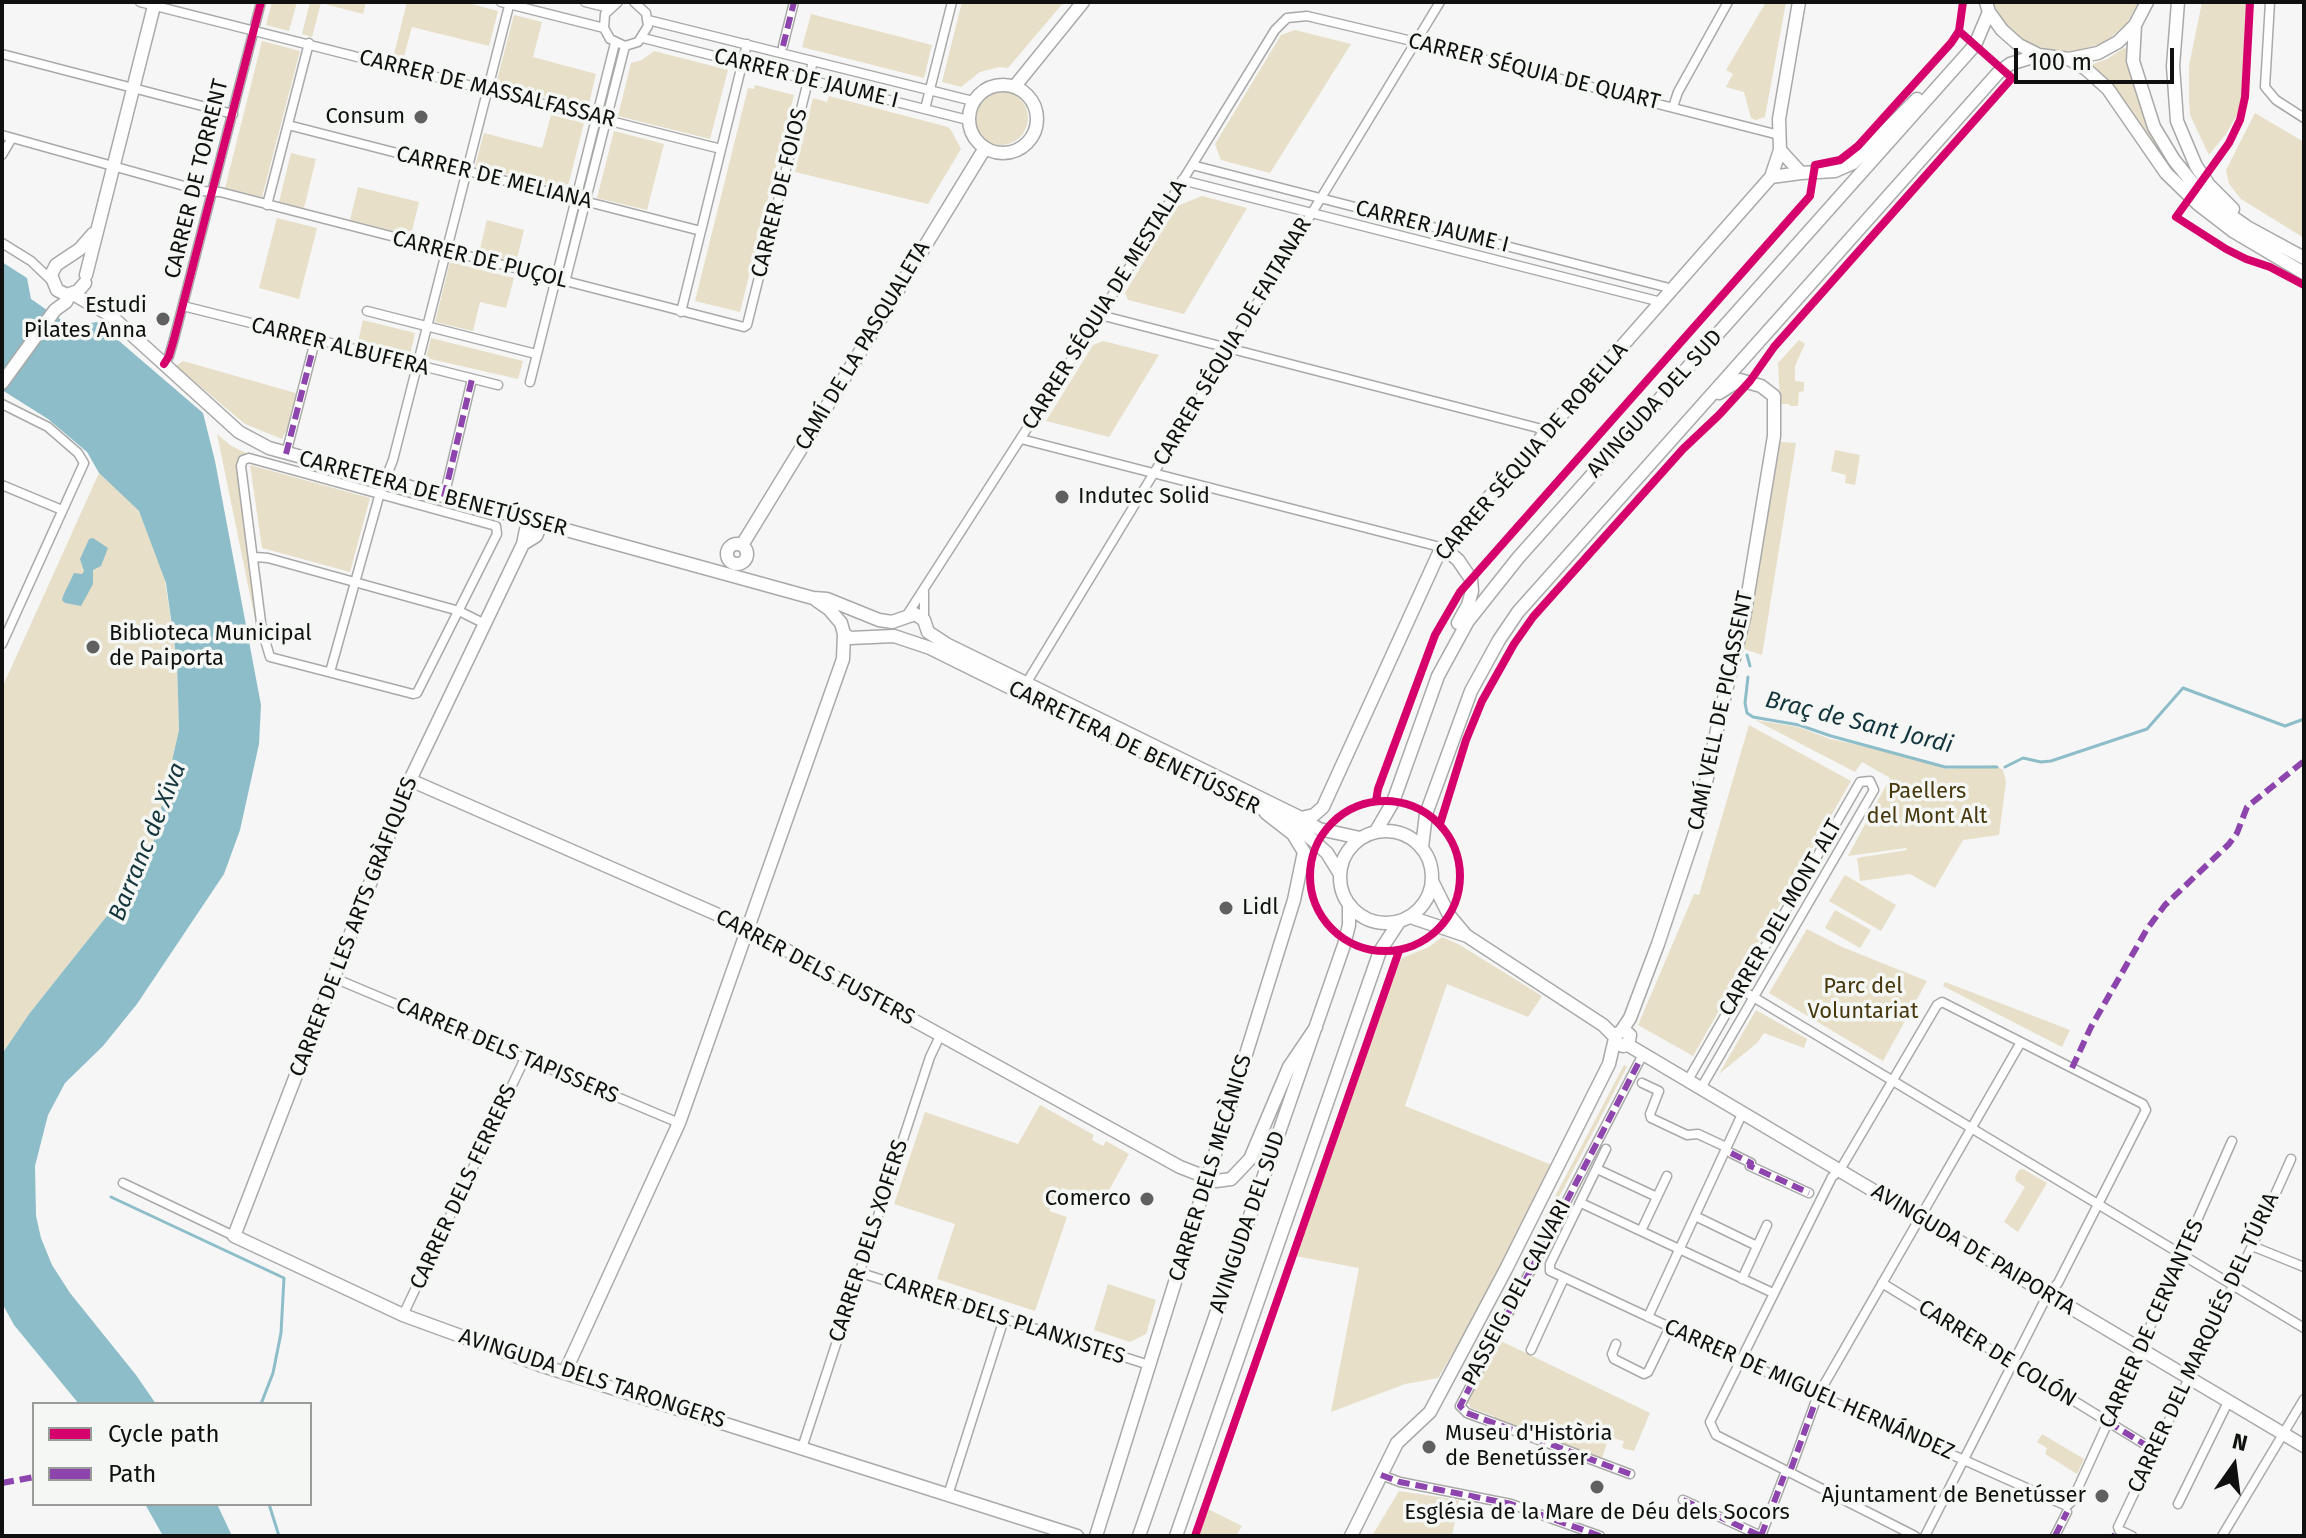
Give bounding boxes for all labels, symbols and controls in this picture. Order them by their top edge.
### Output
street label: CARRER SÉQUIA DE QUART [1405,28,1663,116]
scale bar [2018,32,2178,82]
street label: CARRER DE JAUME I [711,43,901,115]
street label: CARRER DE MASSALFASSAR [356,44,618,134]
text: 100 m [2028,48,2092,76]
street label: CARRER DE TORRENT [159,76,235,282]
place label: Consum [325,104,405,130]
street label: CARRER DE FOIOS [746,106,814,280]
marker: Consum [412,108,430,126]
street label: CARRER DE MELIANA [393,141,595,215]
street label: CARRER SÉQUIA DE MESTALLA [1017,175,1193,435]
street label: CARRER JAUME I [1352,195,1512,259]
street label: CARRER SÉQUIA DE FAITANAR [1148,213,1318,471]
street label: CARRER DE PUÇOL [390,225,570,295]
street label: CAMÍ DE LA PASQUALETA [790,237,936,455]
place label: Estudi Pilates Anna [24,293,147,344]
marker: Estudi Pilates Anna [154,310,172,328]
street label: CARRER ALBUFERA [248,312,432,382]
street label: AVINGUDA DEL SUD [1582,324,1728,484]
street label: CARRER SÉQUIA DE ROBELLA [1430,338,1634,566]
street label: CARRETERA DE BENETÚSSER [296,445,570,543]
place label: Indutec Solid [1078,484,1210,510]
marker: Indutec Solid [1053,488,1071,506]
street label: CAMÍ VELL DE PICASSENT [1683,589,1759,833]
place label: Biblioteca Municipal de Paiporta [109,621,312,672]
marker: Biblioteca Municipal de Paiporta [84,638,102,656]
street label: CARRETERA DE BENETÚSSER [1004,676,1264,820]
water label: Braç de Sant Jordi [1762,686,1956,760]
water label: Barranc de Xiva [103,759,193,925]
street label: CARRER DE LES ARTS GRÀFIQUES [284,773,424,1081]
park label: Paellers del Mont Alt [1866,779,1988,830]
street label: CARRER DEL MONT ALT [1714,815,1848,1021]
place label: Lidl [1242,895,1279,921]
marker: Lidl [1217,899,1235,917]
street label: CARRER DELS FUSTERS [711,904,919,1032]
park label: Parc del Voluntariat [1807,974,1919,1026]
street label: CARRER DELS TAPISSERS [392,992,622,1110]
street label: CARRER DELS MECÀNICS [1164,1051,1258,1285]
street label: CARRER DELS FERRERS [405,1080,523,1294]
street label: AVINGUDA DEL SUD [1205,1128,1291,1316]
street label: CARRER DELS XOFERS [824,1136,914,1346]
street label: AVINGUDA DE PAIPORTA [1866,1179,2080,1321]
place label: Comerco [1045,1186,1131,1212]
street label: CARRER DEL MARQUÉS DEL TÚRIA [2123,1189,2285,1497]
marker: Comerco [1138,1190,1156,1208]
street label: PASSEIG DEL CALVARI [1457,1195,1577,1391]
street label: CARRER DE CERVANTES [2094,1215,2210,1433]
street label: CARRER DELS PLANXISTES [880,1267,1128,1371]
street label: CARRER DE COLÓN [1913,1295,2081,1413]
street label: CARRER DE MIGUEL HERNÁNDEZ [1660,1314,1958,1466]
street label: AVINGUDA DELS TARONGERS [456,1323,728,1435]
legend [32,1402,312,1506]
text: Cycle path [108,1420,220,1448]
place label: Museu d'Història de Benetússer [1445,1421,1612,1472]
north arrow [2194,1426,2274,1506]
text: N [2230,1427,2250,1457]
marker: Museu d'Història de Benetússer [1420,1438,1438,1456]
text: Path [108,1460,156,1488]
marker: Església de la Mare de Déu dels Socors [1588,1478,1606,1496]
place label: Ajuntament de Benetússer [1821,1483,2086,1509]
marker: Ajuntament de Benetússer [2093,1487,2111,1505]
place label: Església de la Mare de Déu dels Socors [1404,1500,1790,1526]

